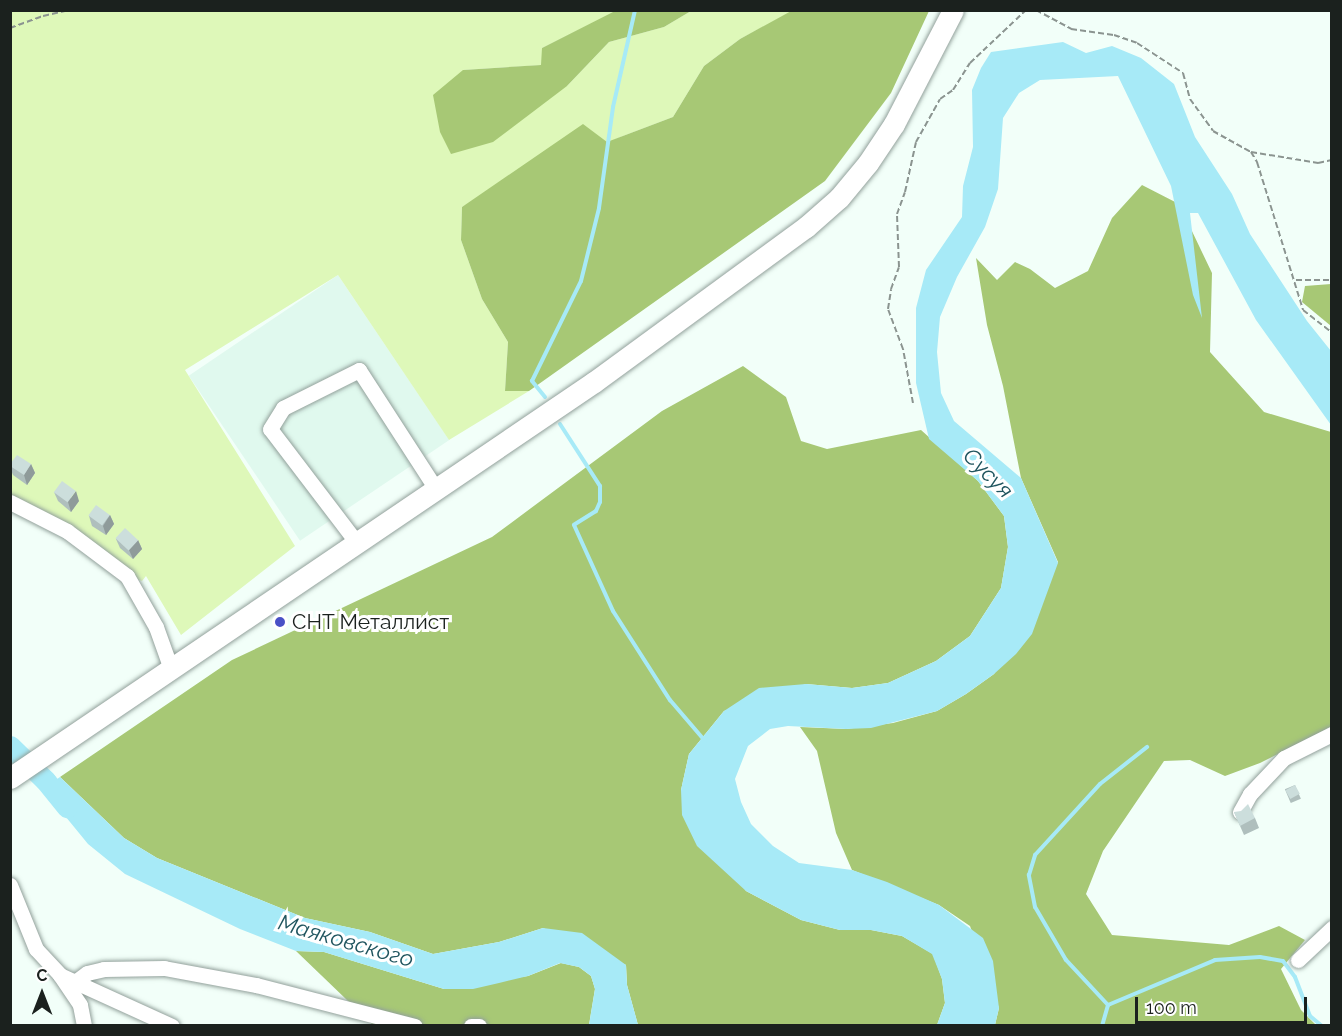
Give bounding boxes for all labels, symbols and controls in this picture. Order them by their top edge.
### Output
water label: Сусуя [957,442,1019,504]
place label: СНТ Металлист [292,609,450,635]
marker: СНТ Металлист [273,615,287,629]
water label: Маяковского [275,909,417,973]
north arrow [12,964,72,1024]
text: С [37,966,47,985]
scale bar [1138,985,1310,1023]
text: 100 m [1146,997,1197,1018]

